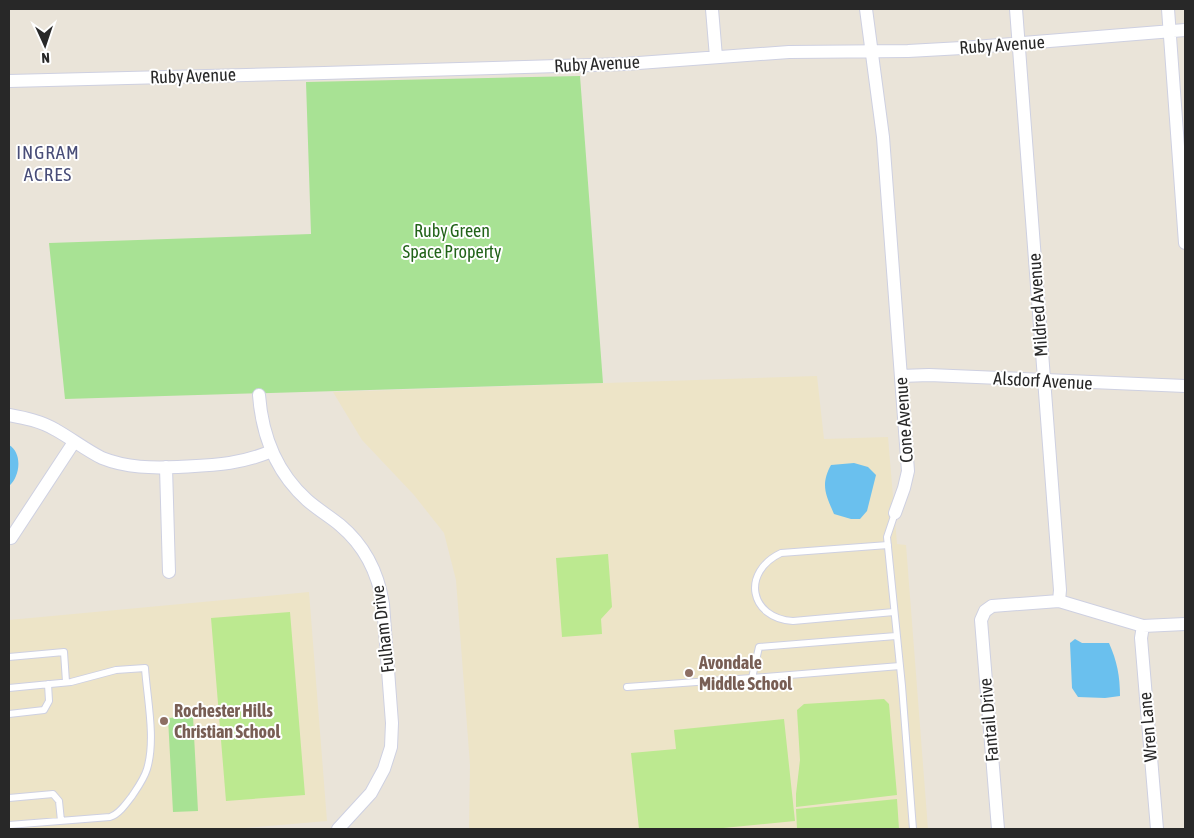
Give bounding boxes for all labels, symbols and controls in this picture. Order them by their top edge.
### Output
north arrow [20,20,70,70]
street label: Ruby Avenue [958,31,1045,58]
text: N [41,50,50,66]
street label: Ruby Avenue [554,51,640,76]
street label: Ruby Avenue [150,64,236,87]
district label: INGRAM ACRES [16,141,80,185]
park label: Ruby Green Space Property [403,220,501,262]
street label: Mildred Avenue [1023,253,1052,357]
street label: Alsdorf Avenue [993,367,1093,394]
street label: Cone Avenue [890,377,917,464]
street label: Fulham Drive [367,584,398,674]
place label: Avondale Middle School [698,652,792,694]
marker: Avondale Middle School [683,667,695,679]
street label: Fantail Drive [974,677,1003,763]
street label: Wren Lane [1134,691,1161,763]
place label: Rochester Hills Christian School [174,700,280,742]
marker: Rochester Hills Christian School [158,715,170,727]

